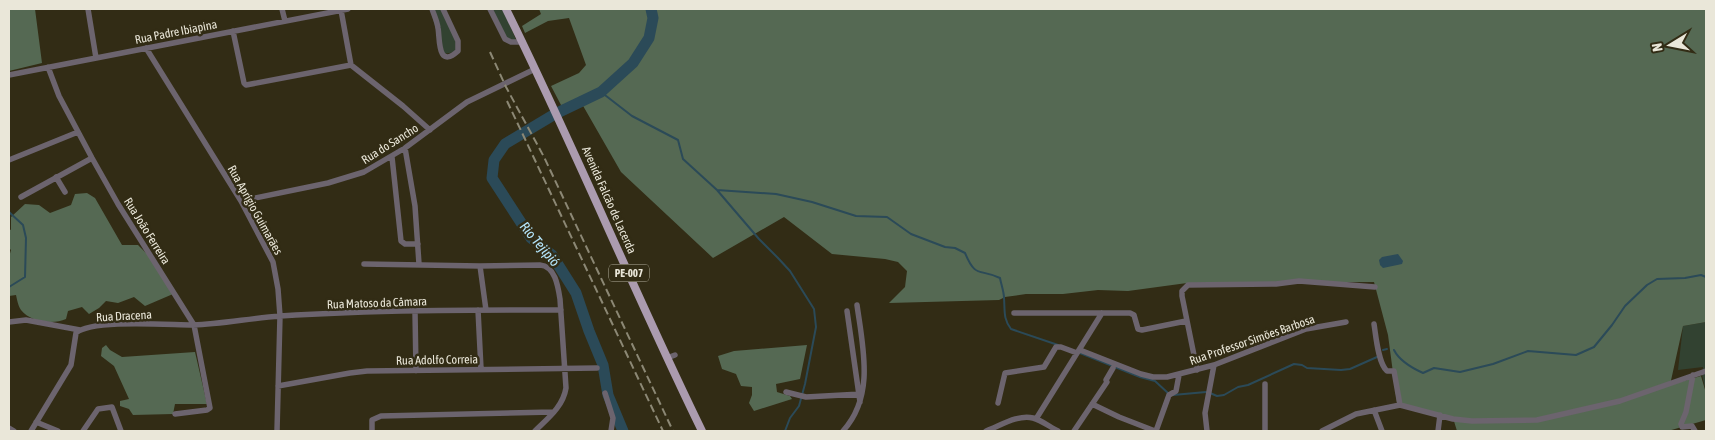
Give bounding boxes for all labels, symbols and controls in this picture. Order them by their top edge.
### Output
street label: Rua Padre Ibiapina [134,17,218,47]
north arrow [1645,20,1695,70]
text: N [1649,42,1666,53]
street label: Rua do Sancho [359,121,421,167]
street label: Avenida Falcão de Lacerda [579,144,639,256]
street label: Rua Aprígio Guimarães [225,163,285,257]
street label: Rua João Ferreira [121,195,173,267]
water label: Rio Tejipió [517,218,564,270]
road number: PE-007 [609,264,649,282]
street label: Rua Matoso da Câmara [327,294,427,312]
street label: Rua Dracena [96,308,152,324]
street label: Rua Professor Simões Barbosa [1188,312,1316,368]
street label: Rua Adolfo Correia [396,352,478,368]

